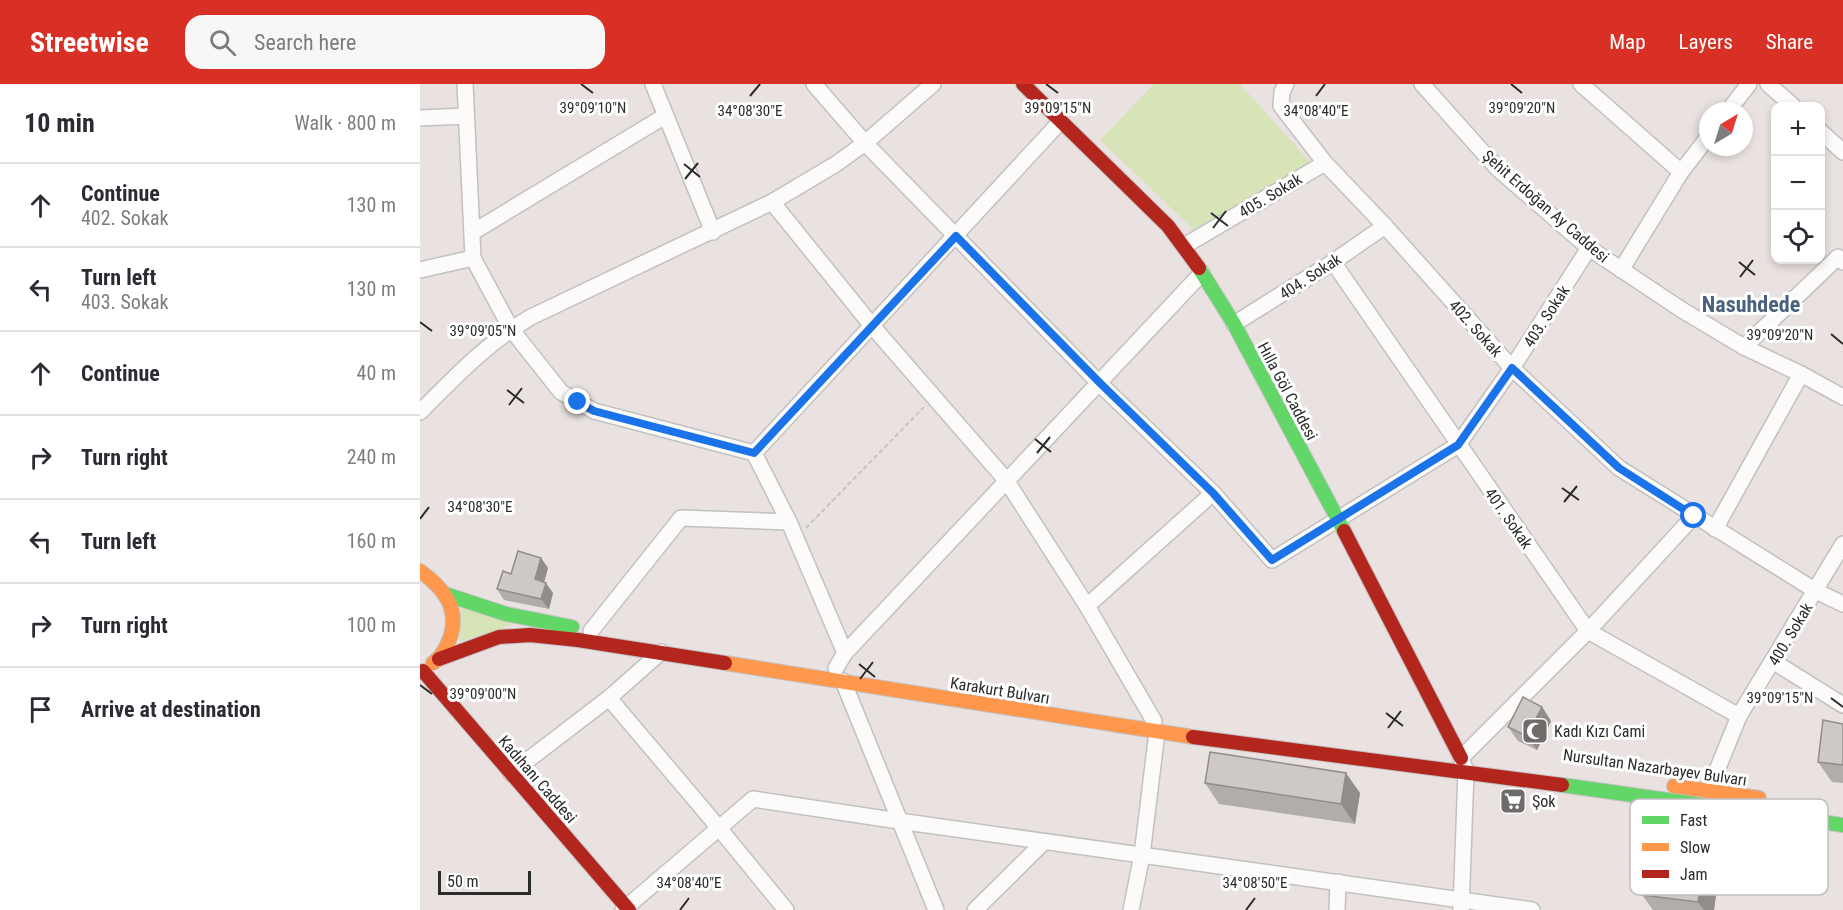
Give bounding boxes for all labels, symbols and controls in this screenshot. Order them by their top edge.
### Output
search box [185,15,605,69]
text: Streetwise [30,26,149,59]
icon: search [206,26,239,59]
text: Search here [254,30,356,55]
text: Map [1609,30,1646,54]
text: Layers [1679,30,1733,54]
text: Share [1766,30,1813,54]
text: 39°09'10"N [560,99,626,117]
text: 39°09'15"N [1025,99,1091,117]
text: 39°09'20"N [1489,99,1555,117]
text: 34°08'30"E [718,102,782,120]
text: 34°08'40"E [1284,102,1348,120]
north arrow [1699,102,1753,156]
map controls [1771,102,1825,264]
button: + [1771,102,1825,156]
text: 10 min [24,108,95,138]
text: Walk · 800 m [295,111,396,135]
street label: Şehit Erdoğan Ay Caddesi [1479,146,1613,267]
button: − [1771,156,1825,210]
street label: 405. Sokak [1235,169,1306,222]
text: Continue [81,181,160,206]
icon: ahead [24,189,57,222]
text: 130 m [347,193,396,217]
text: 402. Sokak [81,206,169,230]
button: locate [1771,210,1825,264]
street label: 404. Sokak [1276,249,1345,303]
text: Turn left [81,265,156,290]
icon: left [24,273,57,306]
text: 130 m [347,277,396,301]
street label: 403. Sokak [1519,281,1574,351]
text: 403. Sokak [81,290,169,314]
district label: Nasuhdede [1702,292,1800,317]
street label: 402. Sokak [1445,296,1507,361]
text: 39°09'05"N [450,322,516,340]
text: 39°09'20"N [1747,326,1813,344]
street label: Hılla Göl Caddesi [1254,339,1321,443]
icon: ahead [24,357,57,390]
text: Continue [81,361,160,386]
text: 40 m [357,361,396,385]
route end [564,388,590,414]
icon: right [24,441,57,474]
text: Turn right [81,445,168,470]
text: 240 m [347,445,396,469]
street label: 401. Sokak [1481,484,1537,553]
text: 34°08'30"E [448,498,512,516]
route start [1680,502,1706,528]
icon: left [24,525,57,558]
text: Turn left [81,529,156,554]
text: 160 m [347,529,396,553]
street label: 400. Sokak [1764,599,1817,669]
icon: right [24,609,57,642]
text: Turn right [81,613,168,638]
text: 100 m [347,613,396,637]
street label: Karakurt Bulvarı [949,673,1051,708]
text: 39°09'00"N [450,685,516,703]
text: 39°09'15"N [1747,689,1813,707]
icon: arrive [24,693,57,726]
text: Arrive at destination [81,697,261,722]
mosque icon: Kadı Kızı Cami [1520,716,1550,746]
place label: Kadı Kızı Cami [1554,722,1645,741]
street label: Kadıhanı Caddesi [494,732,581,827]
street label: Nursultan Nazarbayev Bulvarı [1562,745,1748,790]
supermarket icon: Şok [1498,786,1528,816]
place label: Şok [1532,792,1556,811]
legend [1630,799,1828,895]
text: Fast [1680,811,1707,830]
text: Slow [1680,838,1710,857]
text: Jam [1680,865,1707,884]
scale bar [438,868,531,896]
text: 50 m [447,872,479,891]
text: 34°08'40"E [657,874,721,892]
text: 34°08'50"E [1223,874,1287,892]

